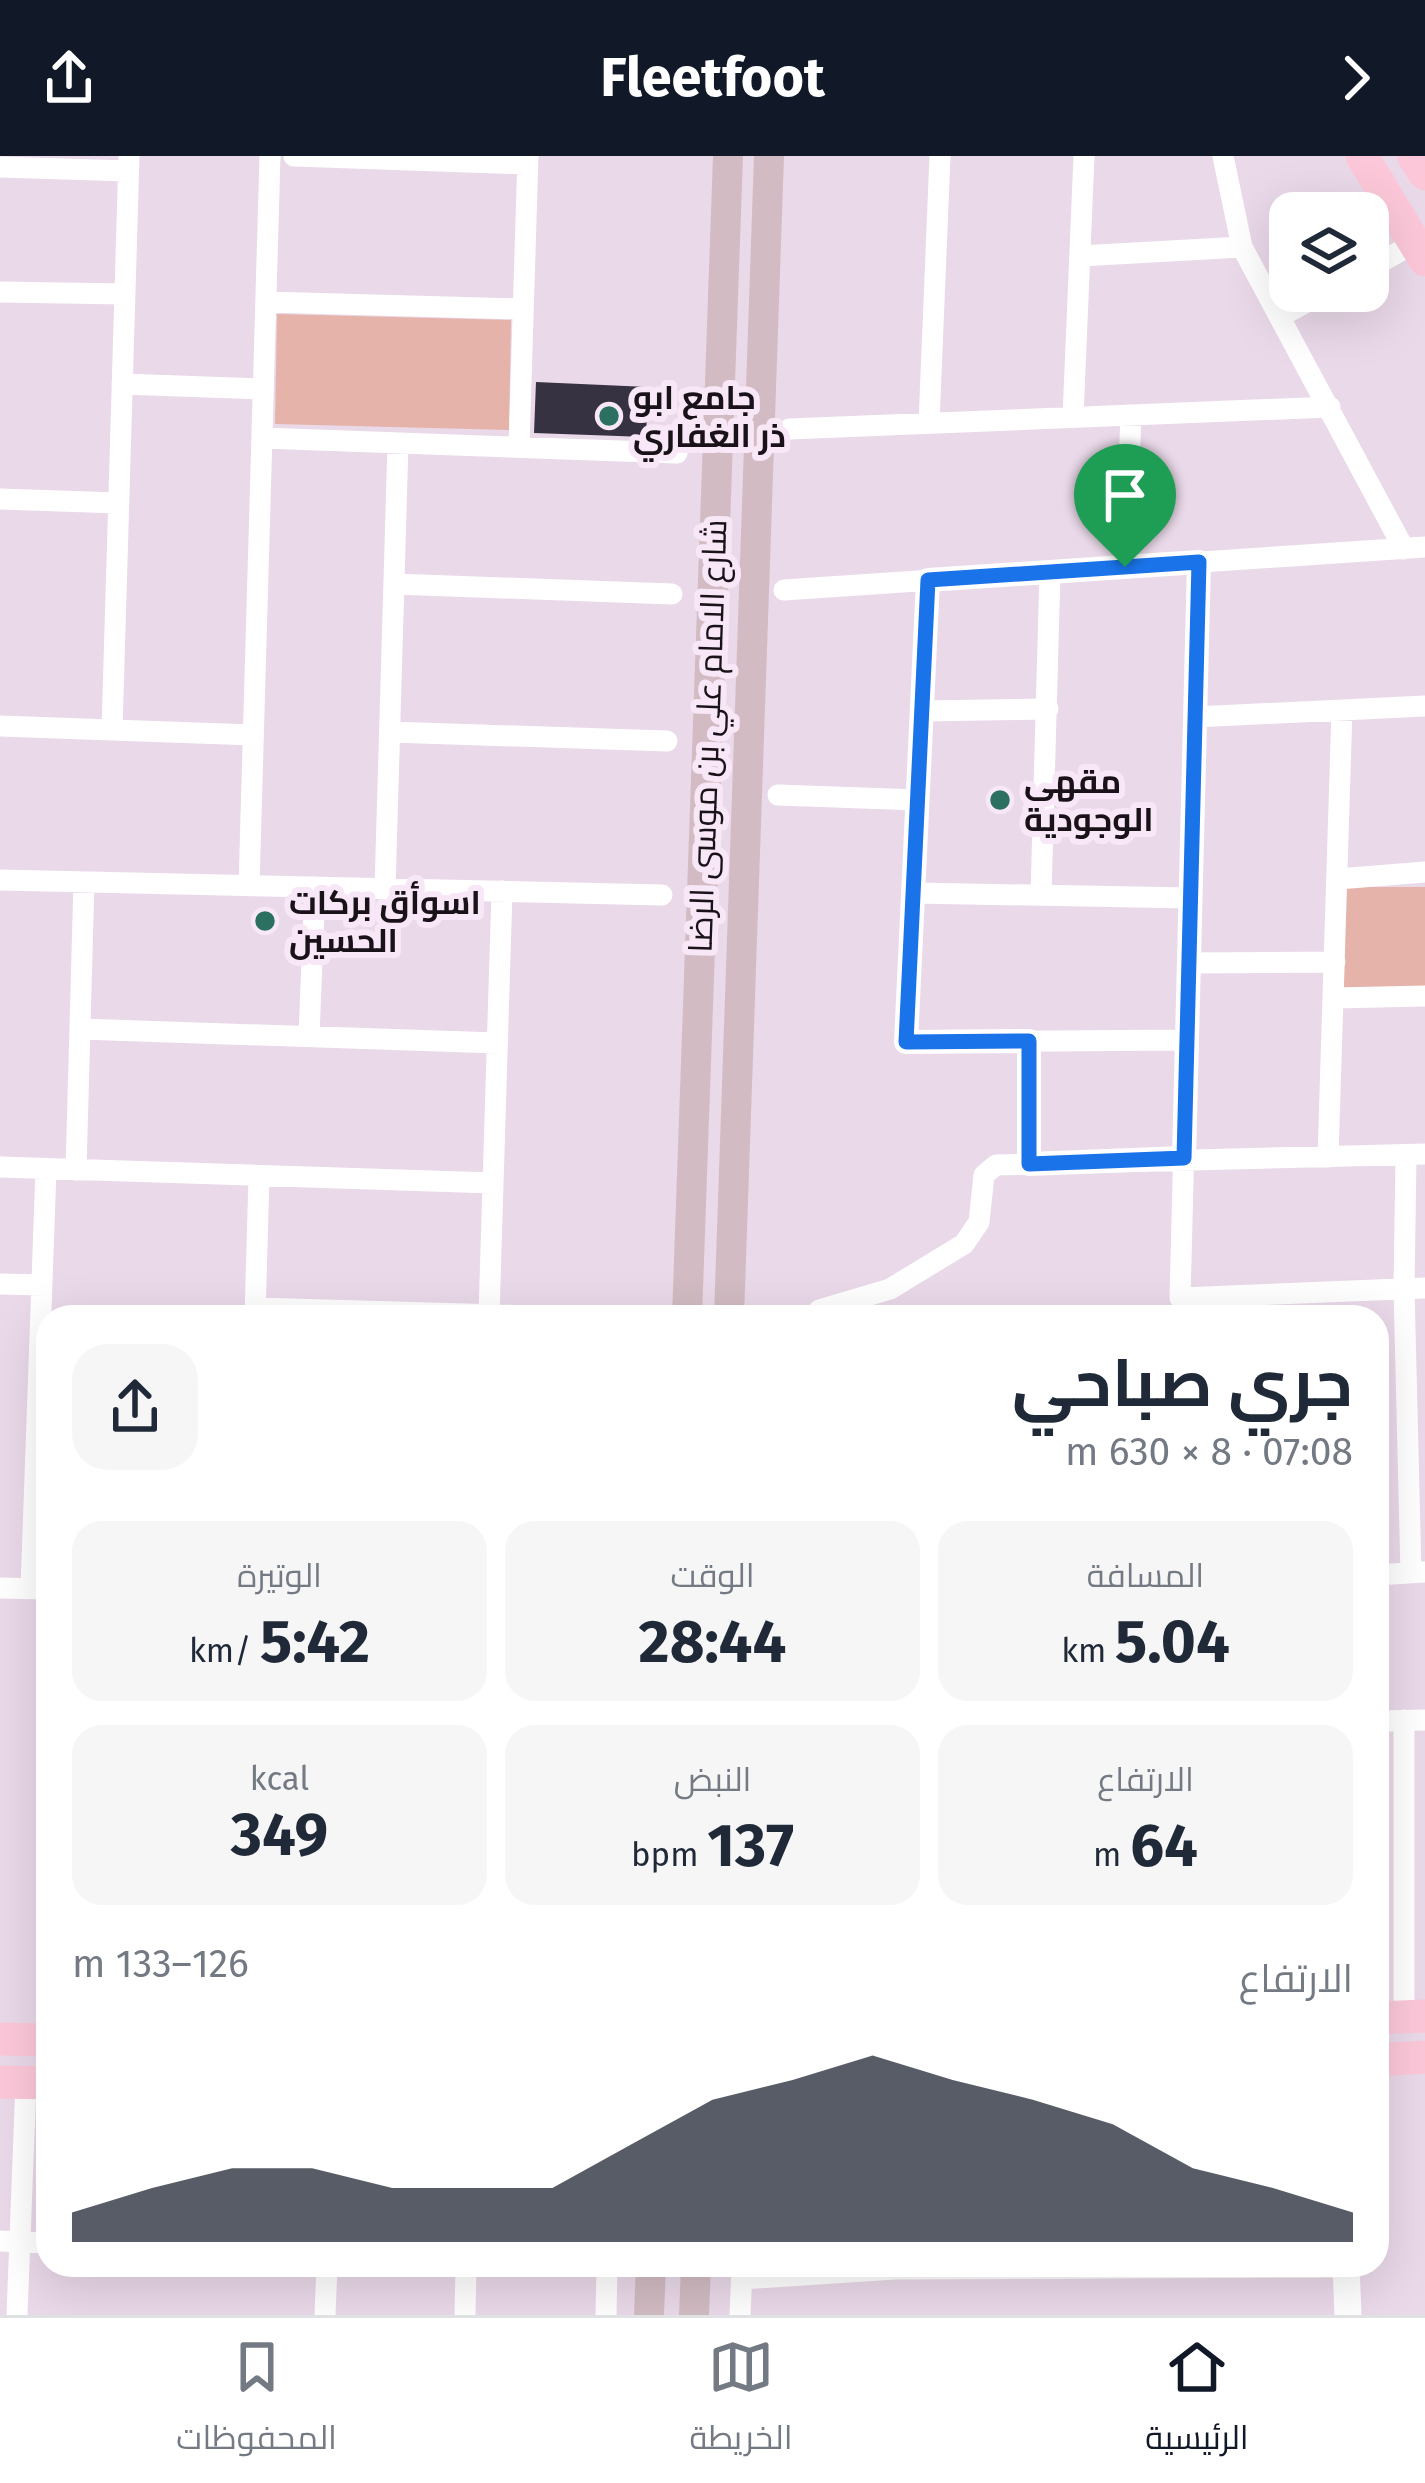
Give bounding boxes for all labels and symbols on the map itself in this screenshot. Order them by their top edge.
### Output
place label: جامع ابو ذر الغفاري [633,378,786,462]
marker: جامع ابو ذر الغفاري [596,403,622,429]
pin [1074,444,1176,567]
street label: شارع الامام علي بن موسى الرضا [680,519,741,954]
place label: مقهى الوجودية [1024,762,1154,840]
marker: مقهى الوجودية [987,787,1013,813]
place label: اسوأق بركات الحسين [289,881,481,961]
marker: اسوأق بركات الحسين [252,908,278,934]

